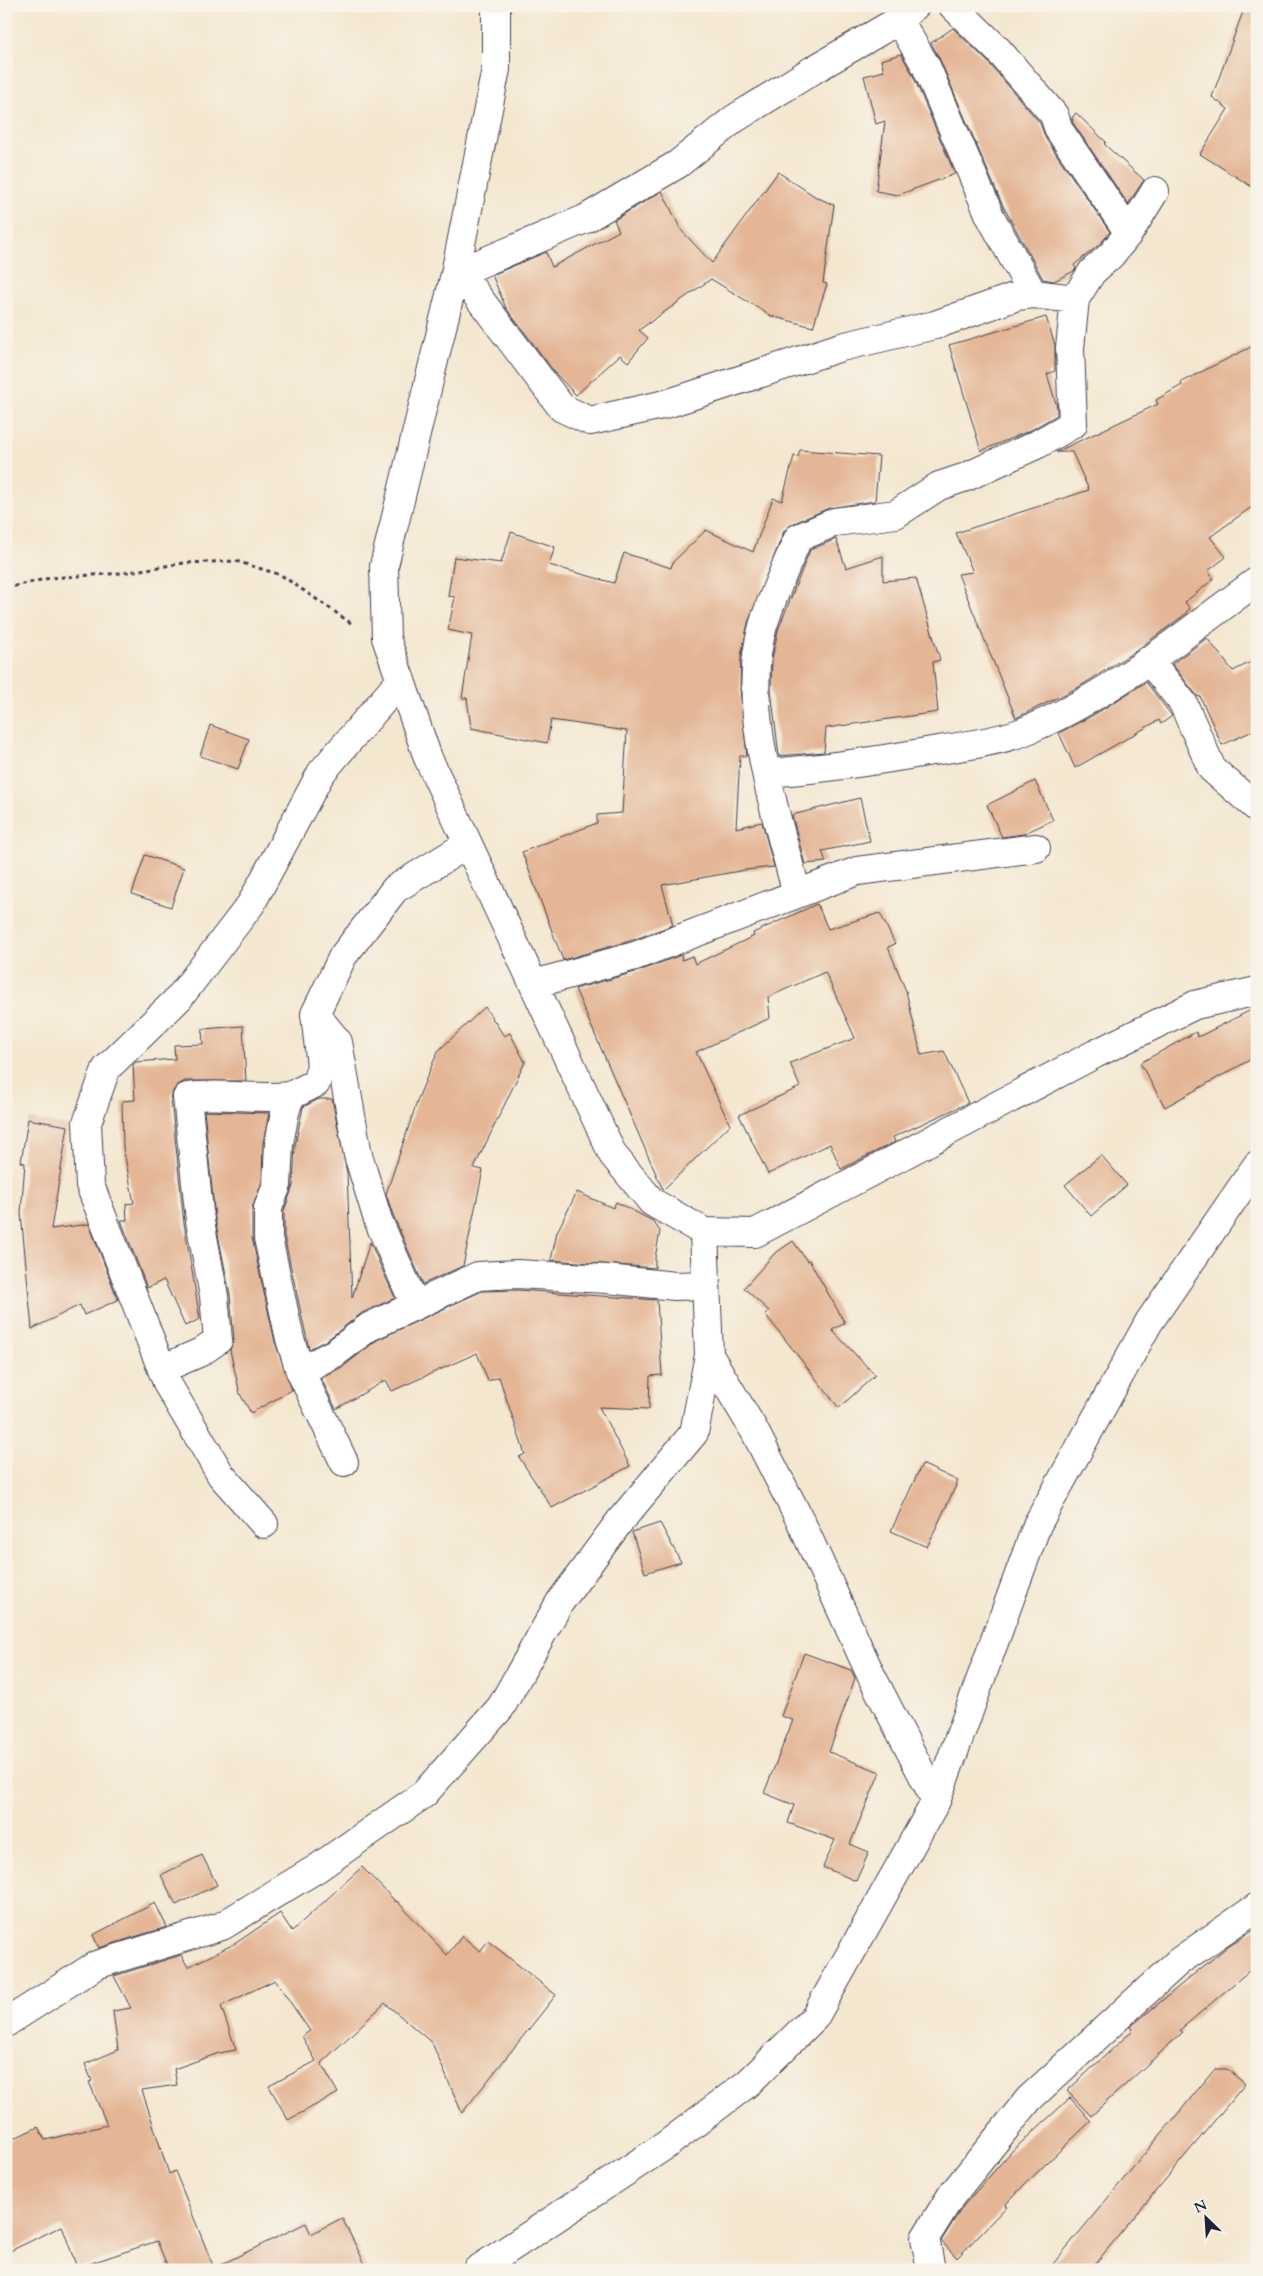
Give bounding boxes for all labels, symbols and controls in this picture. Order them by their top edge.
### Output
north arrow [1180,2194,1230,2244]
text: N [1191,2195,1210,2218]

